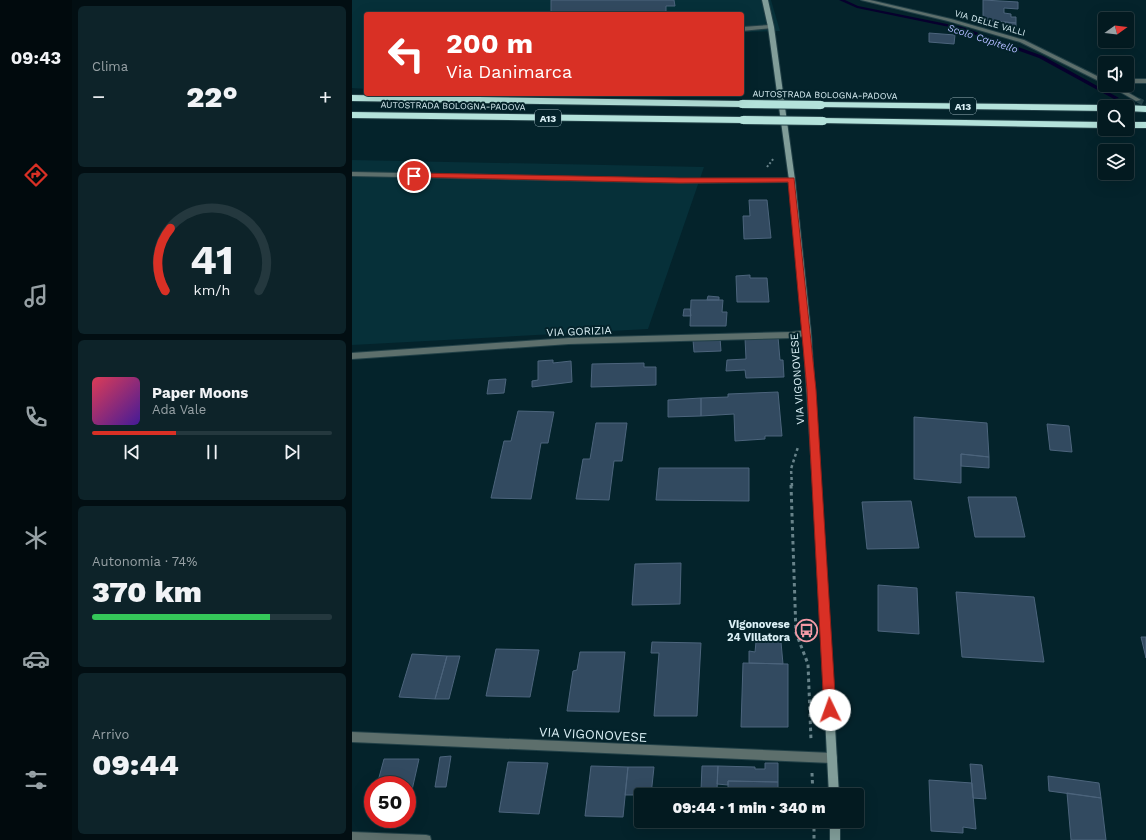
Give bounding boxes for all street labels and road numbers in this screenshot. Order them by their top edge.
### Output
street label: VIA DELLE VALLI [953,8,1027,38]
street label: AUTOSTRADA BOLOGNA-PADOVA [752,89,898,101]
road number: A13 [950,98,976,114]
street label: AUTOSTRADA BOLOGNA-PADOVA [380,100,526,112]
road number: A13 [535,110,561,126]
street label: VIA GORIZIA [546,324,612,339]
street label: VIA VIGONOVESE [788,333,807,425]
street label: VIA VIGONOVESE [539,724,647,745]

